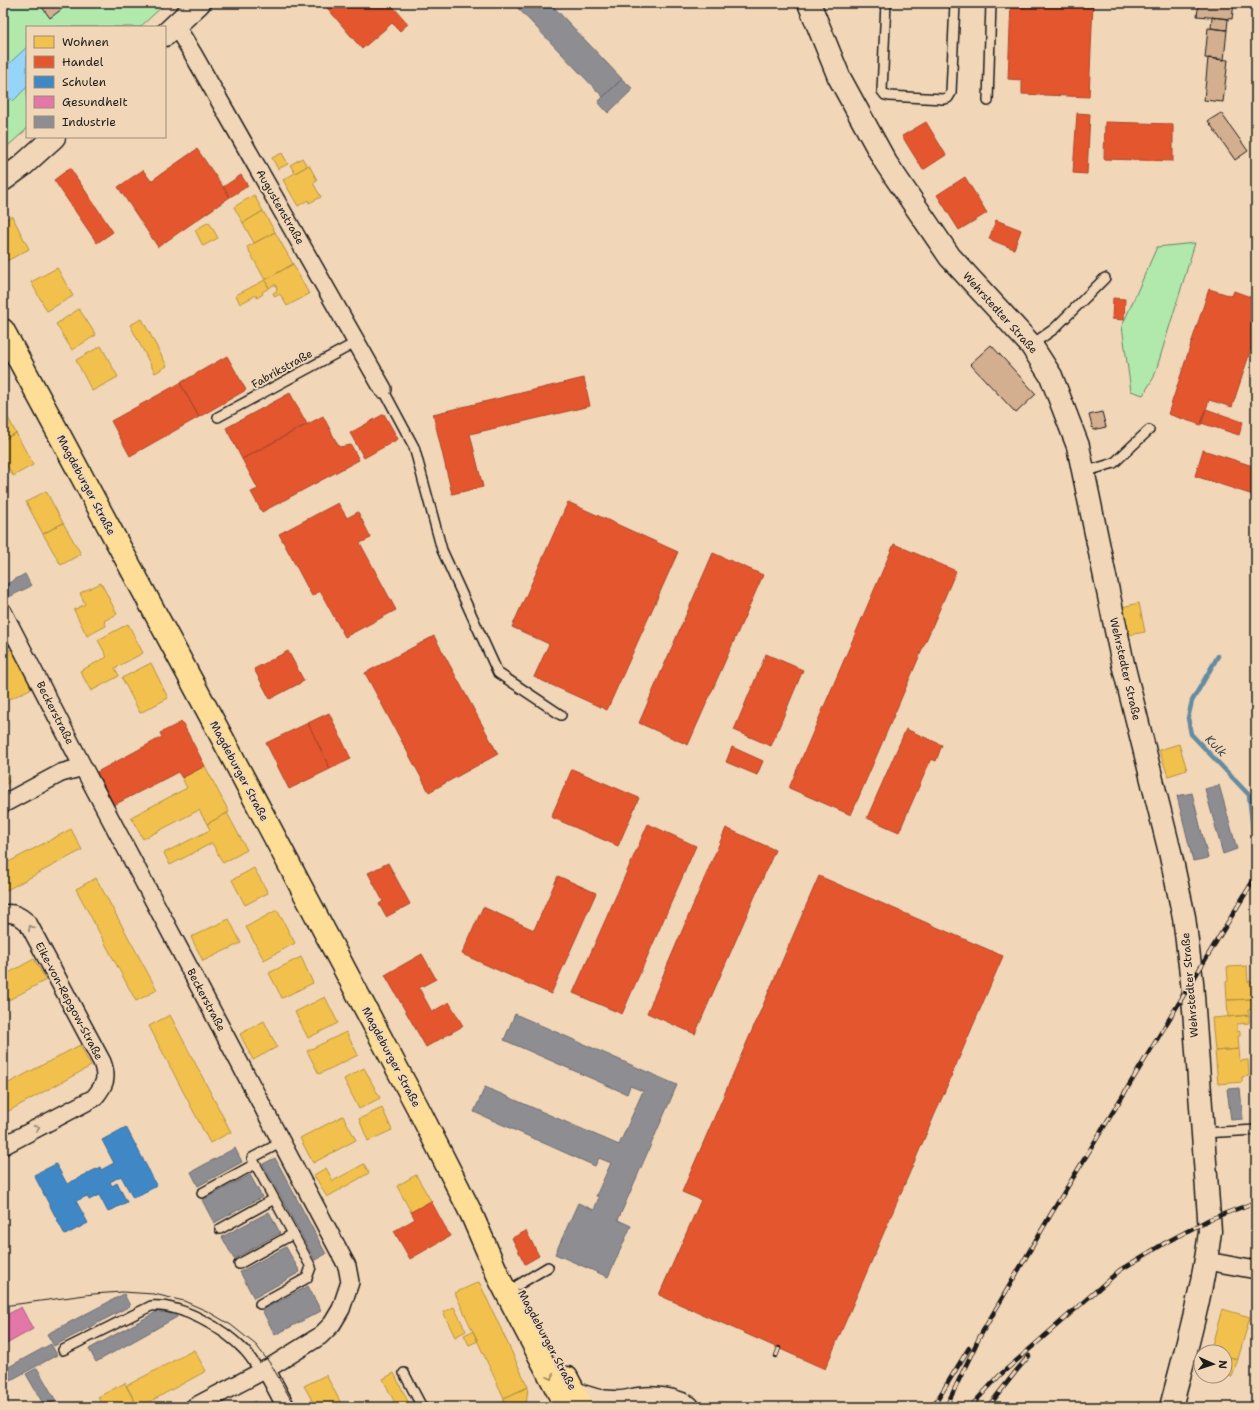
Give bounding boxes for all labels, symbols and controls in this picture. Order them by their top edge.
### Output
legend [26,26,166,138]
text: Wohnen [62,34,109,50]
text: Handel [62,54,104,70]
text: Schulen [62,74,106,90]
text: Gesundheit [62,94,128,110]
text: Industrie [62,114,116,130]
street label: Augustenstraße [252,167,308,247]
street label: Wehrstedter Straße [959,269,1041,357]
street label: Fabrikstraße [249,346,315,392]
street label: Magdeburger Straße [53,432,119,538]
street label: Wehrstedter Straße [1106,616,1144,722]
street label: Beckerstraße [33,679,77,747]
street label: Magdeburger Straße [206,718,272,824]
water label: Kulk [1202,732,1230,761]
one-way arrow [28,925,35,932]
street label: Wehrstedter Straße [1178,932,1202,1038]
street label: Eike-von-Repgow-Straße [32,939,106,1063]
street label: Beckerstraße [183,966,229,1034]
street label: Magdeburger Straße [358,1004,424,1110]
one-way arrow [33,1125,41,1133]
street label: Magdeburger Straße [514,1287,580,1393]
north arrow [1193,1344,1233,1384]
text: N [1215,1360,1230,1370]
one-way arrow [546,1373,553,1380]

